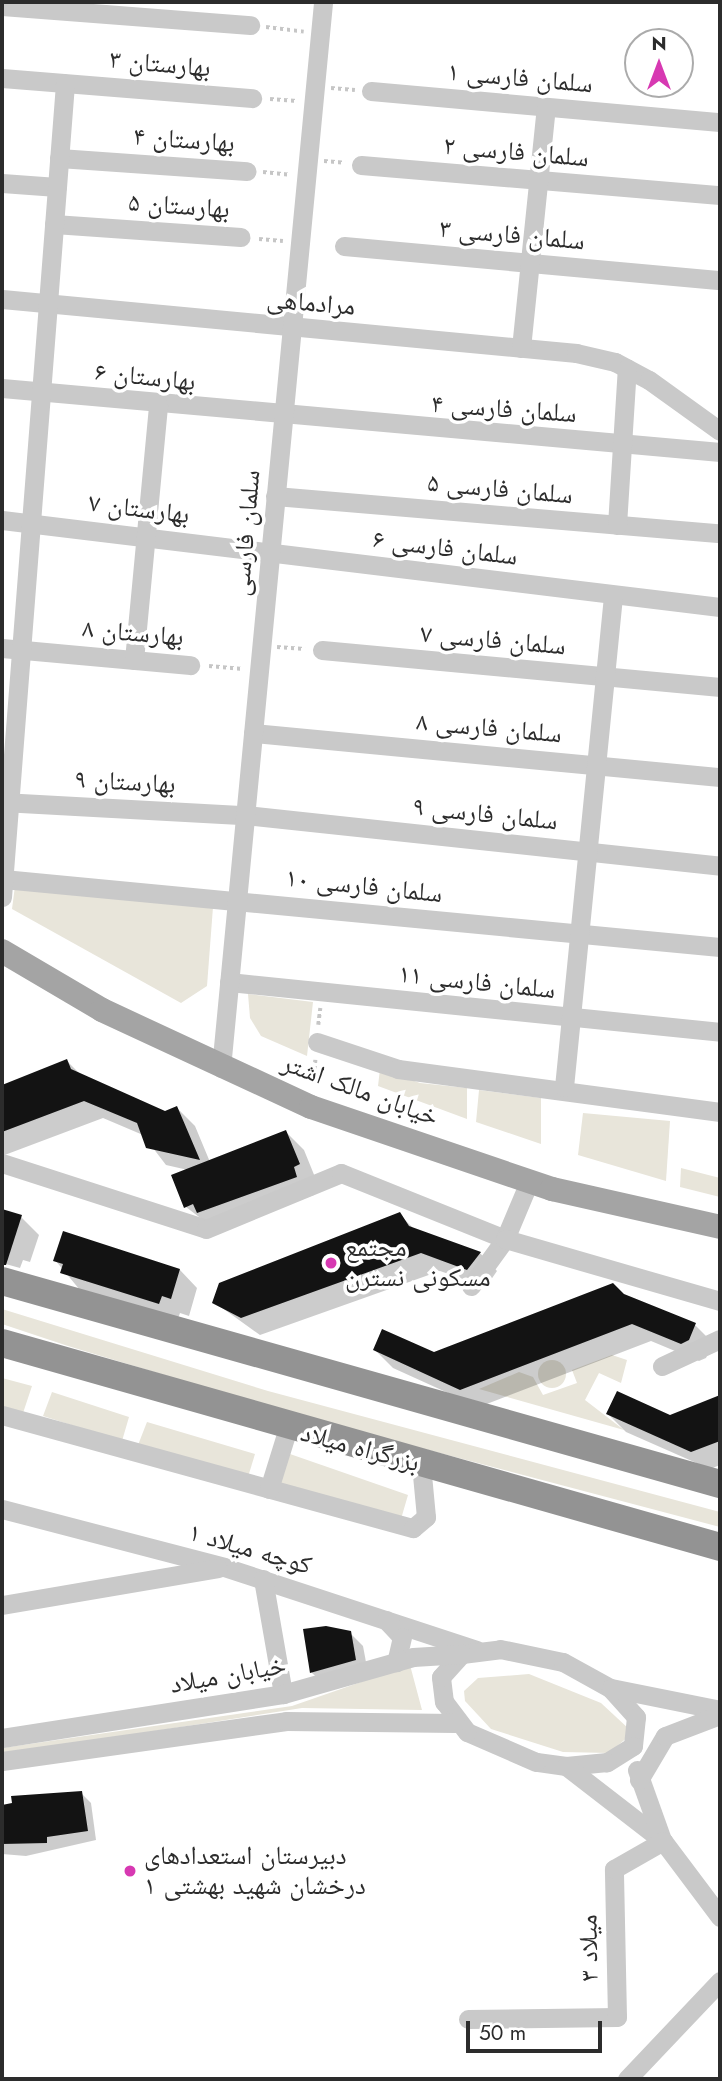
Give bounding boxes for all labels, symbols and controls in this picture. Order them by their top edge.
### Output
north arrow [624,28,694,98]
text: N [651,30,667,57]
street label: بهارستان ۳ [108,44,212,84]
street label: سلمان فارسی ۱ [446,56,594,100]
street label: بهارستان ۴ [132,121,236,159]
street label: سلمان فارسی ۲ [442,130,590,174]
street label: بهارستان ۵ [127,187,231,225]
street label: سلمان فارسی ۳ [438,213,586,257]
street label: مرادماهی [265,284,357,322]
street label: بهارستان ۶ [93,356,197,398]
street label: سلمان فارسی ۴ [430,388,578,430]
street label: سلمان فارسی ۵ [426,467,574,511]
street label: سلمان فارسی [225,469,267,597]
street label: بهارستان ۷ [87,487,191,531]
street label: سلمان فارسی ۶ [371,524,519,572]
street label: بهارستان ۸ [81,613,185,653]
street label: سلمان فارسی ۷ [419,618,567,662]
street label: سلمان فارسی ۸ [415,706,563,750]
street label: بهارستان ۹ [74,764,176,800]
street label: سلمان فارسی ۹ [411,791,559,837]
street label: سلمان فارسی ۱۰ [284,862,444,910]
street label: سلمان فارسی ۱۱ [397,958,557,1006]
street label: خیابان مالک اشتر [277,1047,443,1133]
place label: مجتمع مسکونی نسترن [345,1232,490,1294]
marker: مجتمع مسکونی نسترن [323,1255,339,1271]
street label: بزرگراه میلاد [297,1417,423,1479]
street label: کوچه میلاد ۱ [185,1517,315,1581]
street label: خیابان میلاد [168,1649,288,1701]
place label: دبیرستان استعدادهای درخشان شهید بهشتی ۱ [144,1840,366,1902]
marker: دبیرستان استعدادهای درخشان شهید بهشتی ۱ [122,1863,138,1879]
street label: میلاد ۳ [573,1914,605,1982]
scale bar [470,2008,606,2052]
text: 50 m [479,2018,526,2048]

